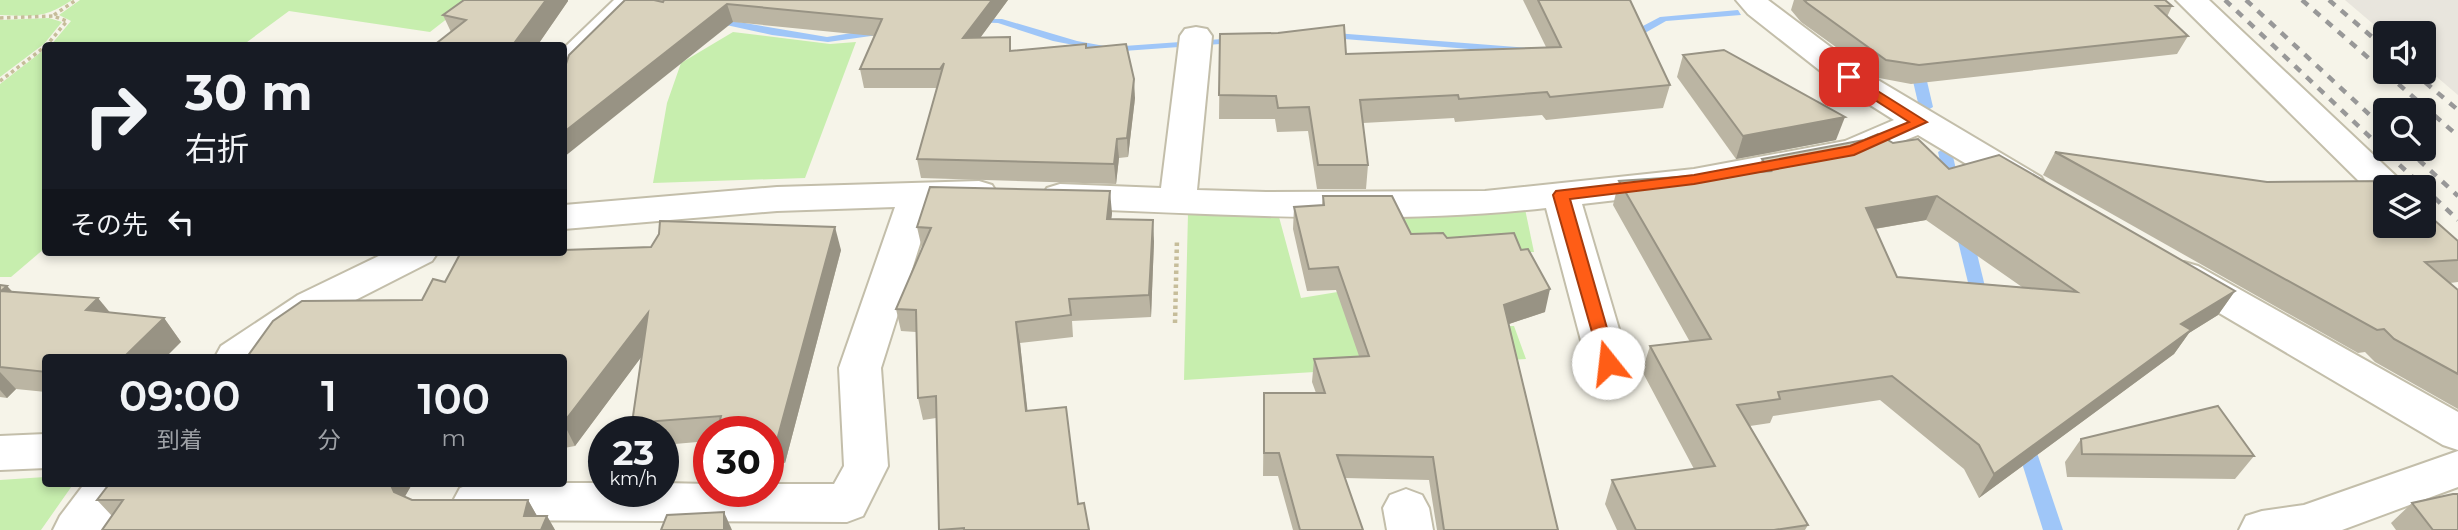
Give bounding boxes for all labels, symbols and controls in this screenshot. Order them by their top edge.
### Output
map controls [2373,21,2436,238]
button: sound [2373,21,2436,84]
pin [1819,47,1879,107]
icon: arrive [1830,58,1868,96]
text: 30 m [185,63,313,122]
icon: right [70,70,161,161]
button: search [2373,98,2436,161]
text: 右折 [185,129,249,168]
button: layers [2373,175,2436,238]
icon: left [162,203,200,241]
text: その先 [70,209,148,241]
position arrow [1571,326,1645,400]
text: 09:00 [119,370,240,422]
text: 1 [321,370,337,422]
text: 100 [417,373,490,425]
speed limit sign: 30 [693,416,784,507]
text: m [442,424,466,452]
text: 到着 [157,426,203,454]
text: 分 [317,426,340,454]
text: 23 [613,431,654,474]
text: km/h [609,468,658,490]

